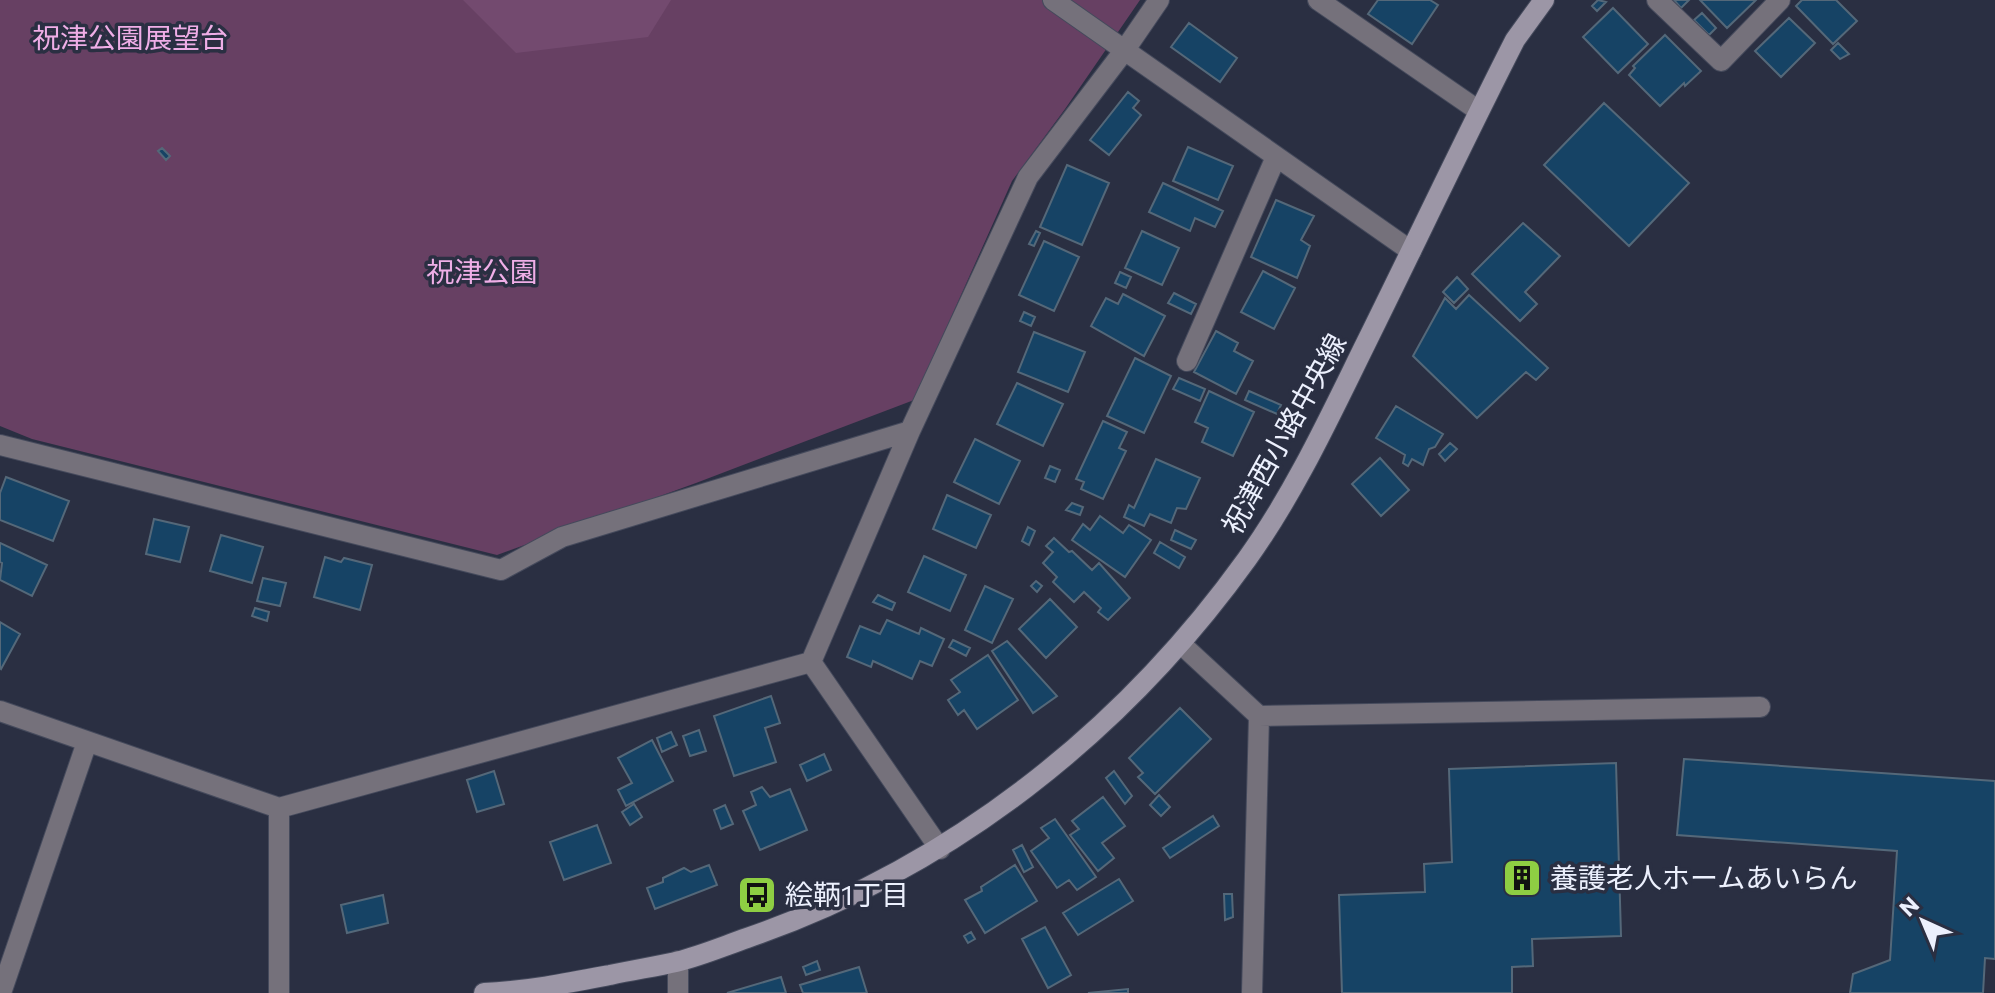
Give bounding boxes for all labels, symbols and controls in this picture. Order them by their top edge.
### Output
park label: 祝津公園展望台 [32,20,228,54]
park label: 祝津公園 [426,254,538,288]
street label: 祝津西小路中央線 [1214,327,1352,540]
building icon: 養護老人ホームあいらん [1501,857,1543,899]
place label: 養護老人ホームあいらん [1550,860,1857,894]
bus stop icon: 絵鞆1丁目 [736,874,778,916]
place label: 絵鞆1丁目 [785,877,909,911]
north arrow [1883,881,1963,961]
text: N [1893,891,1924,922]

